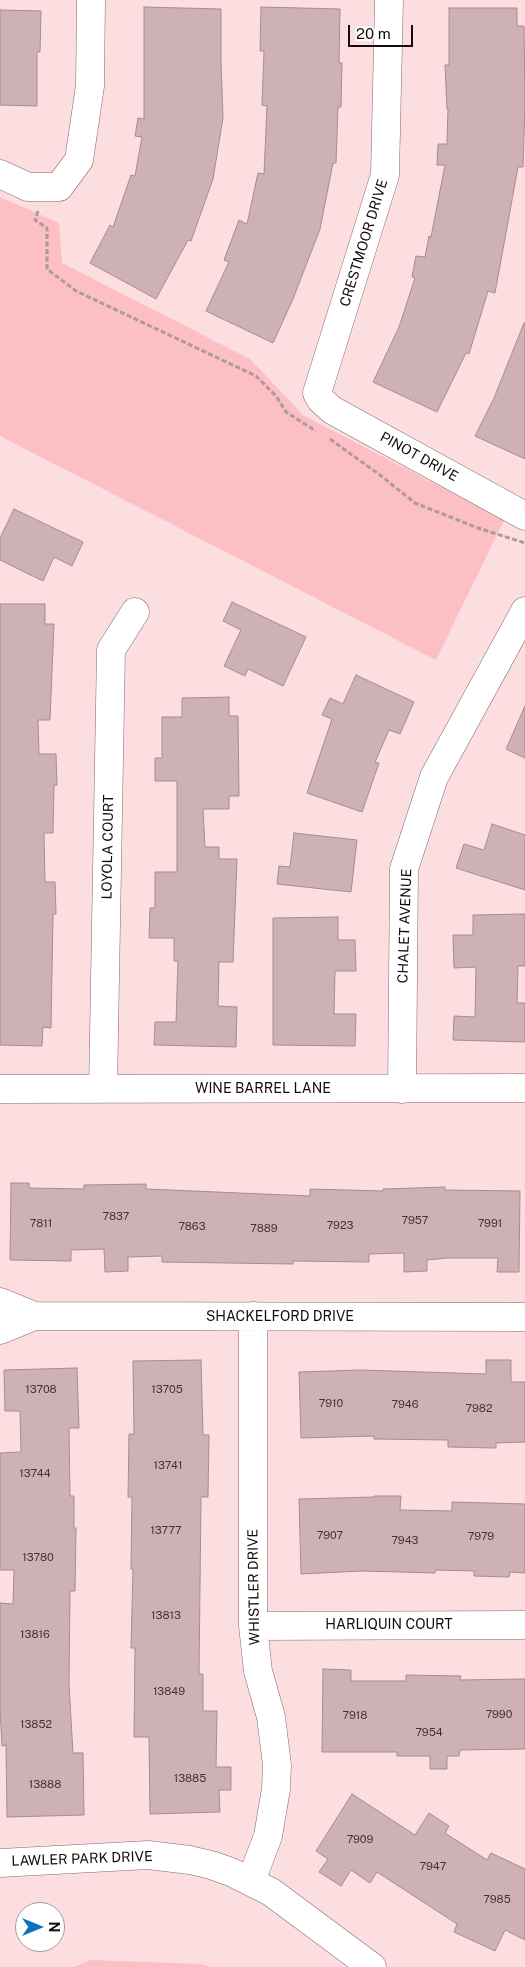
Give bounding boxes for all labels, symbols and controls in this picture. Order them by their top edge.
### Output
scale bar [350,15,415,47]
text: 20 m [356,25,391,42]
street label: CRESTMOOR DRIVE [337,177,391,309]
street label: PINOT DRIVE [377,429,461,485]
street label: LOYOLA COURT [99,794,117,900]
street label: CHALET AVENUE [395,868,415,984]
street label: WINE BARREL LANE [195,1081,331,1097]
house number: 7837 [103,1210,129,1224]
house number: 7957 [402,1214,428,1228]
house number: 7811 [30,1217,52,1231]
house number: 7991 [478,1217,502,1231]
house number: 7923 [327,1219,353,1233]
house number: 7863 [178,1220,206,1234]
house number: 7889 [250,1222,278,1236]
street label: SHACKELFORD DRIVE [206,1309,354,1325]
house number: 13708 [25,1383,57,1397]
house number: 13705 [151,1383,183,1397]
house number: 7910 [319,1397,343,1411]
house number: 7946 [391,1398,419,1412]
house number: 7982 [466,1402,492,1416]
house number: 13741 [154,1459,182,1473]
house number: 13744 [19,1467,51,1481]
house number: 13777 [150,1524,182,1538]
street label: WHISTLER DRIVE [245,1529,263,1645]
house number: 7907 [317,1529,343,1543]
house number: 7979 [468,1530,494,1544]
house number: 7943 [391,1534,419,1548]
house number: 13780 [22,1551,54,1565]
house number: 13813 [151,1609,181,1623]
street label: HARLIQUIN COURT [325,1617,453,1633]
house number: 13816 [20,1628,50,1642]
house number: 13849 [153,1685,185,1699]
house number: 7990 [486,1708,512,1722]
house number: 7918 [343,1709,367,1723]
house number: 13852 [20,1718,52,1732]
house number: 7954 [415,1726,443,1740]
house number: 13885 [174,1772,206,1786]
house number: 13888 [29,1778,61,1792]
house number: 7909 [347,1833,373,1847]
street label: LAWLER PARK DRIVE [11,1848,153,1870]
house number: 7947 [420,1860,446,1874]
house number: 7985 [483,1893,511,1907]
north arrow [15,1902,65,1952]
text: N [46,1922,62,1932]

